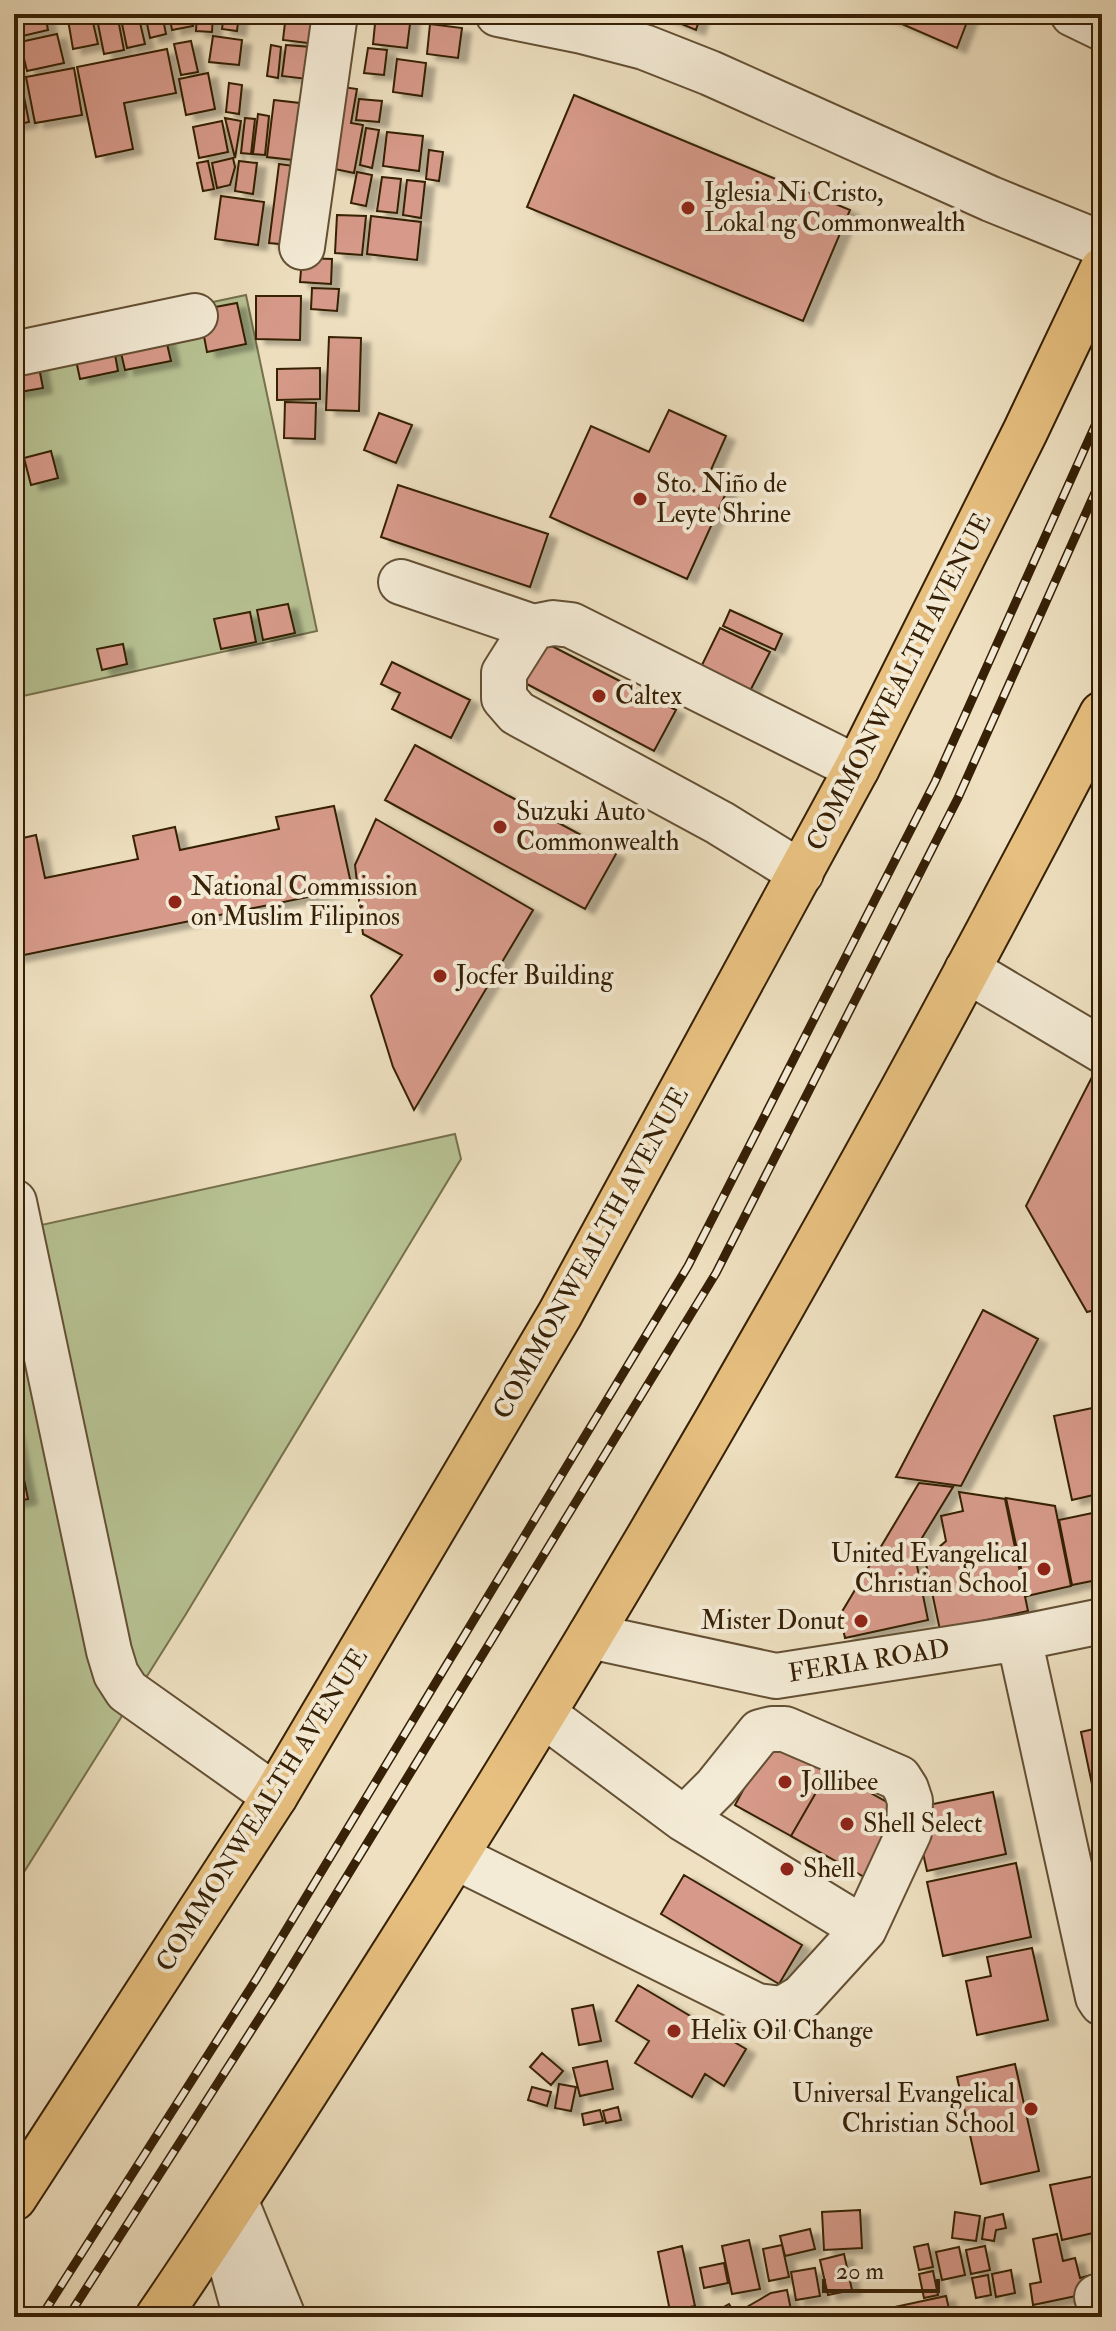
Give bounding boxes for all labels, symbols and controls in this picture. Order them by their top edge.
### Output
place label: Iglesia Ni Cristo, Lokal ng Commonwealth [704,177,966,239]
marker: Iglesia Ni Cristo, Lokal ng Commonwealth [679,199,697,217]
place label: Sto. Niño de Leyte Shrine [656,468,791,530]
marker: Sto. Niño de Leyte Shrine [631,490,649,508]
street label: COMMONWEALTH AVENUE [800,508,998,856]
place label: Caltex [615,680,682,712]
marker: Caltex [590,687,608,705]
place label: Suzuki Auto Commonwealth [516,796,680,858]
marker: Suzuki Auto Commonwealth [491,818,509,836]
place label: National Commission on Muslim Filipinos [191,871,418,934]
marker: National Commission on Muslim Filipinos [166,893,184,911]
place label: Jocfer Building [455,960,614,992]
marker: Jocfer Building [431,967,449,985]
street label: COMMONWEALTH AVENUE [486,1081,696,1425]
place label: United Evangelical Christian School [831,1538,1028,1600]
marker: United Evangelical Christian School [1035,1560,1053,1578]
place label: Mister Donut [701,1605,845,1637]
marker: Mister Donut [852,1612,870,1630]
street label: FERIA ROAD [786,1632,952,1690]
street label: COMMONWEALTH AVENUE [149,1643,375,1977]
place label: Jollibee [800,1766,878,1798]
marker: Jollibee [776,1773,794,1791]
place label: Shell Select [863,1808,982,1840]
marker: Shell Select [838,1815,856,1833]
place label: Shell [803,1853,856,1885]
marker: Shell [778,1860,796,1878]
place label: Helix Oil Change [690,2015,873,2047]
marker: Helix Oil Change [665,2022,683,2040]
place label: Universal Evangelical Christian School [792,2078,1015,2140]
marker: Universal Evangelical Christian School [1022,2100,1040,2118]
scale bar [824,2243,938,2293]
text: 20 m [836,2256,885,2287]

